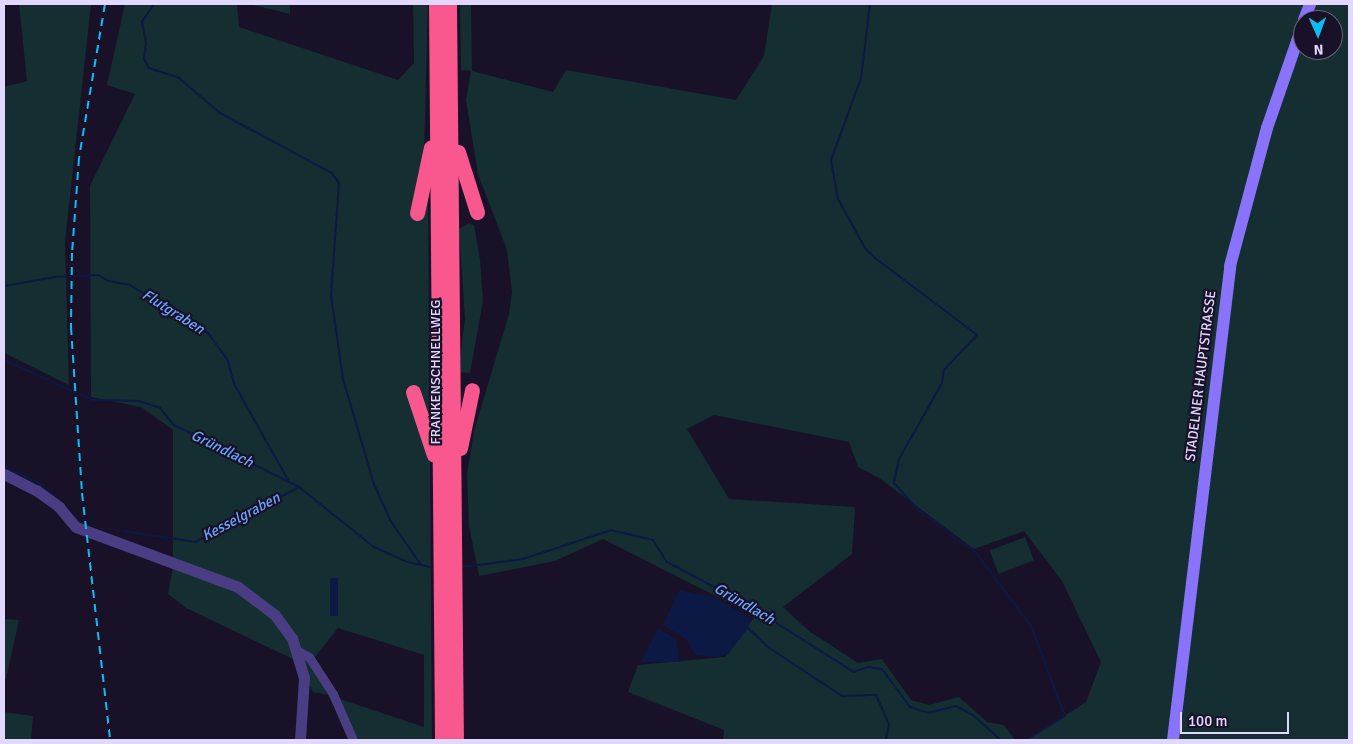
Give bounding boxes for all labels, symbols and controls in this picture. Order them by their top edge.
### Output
north arrow [1293,10,1343,60]
text: N [1313,41,1324,58]
water label: Flutgraben [139,286,207,338]
street label: STADELNER HAUPTSTRASSE [1182,290,1220,462]
street label: FRANKENSCHNELLWEG [428,299,444,445]
water label: Gründlach [188,426,256,472]
water label: Kesselgraben [199,489,283,545]
water label: Gründlach [711,580,777,628]
scale bar [1183,702,1292,734]
text: 100 m [1188,712,1228,730]

